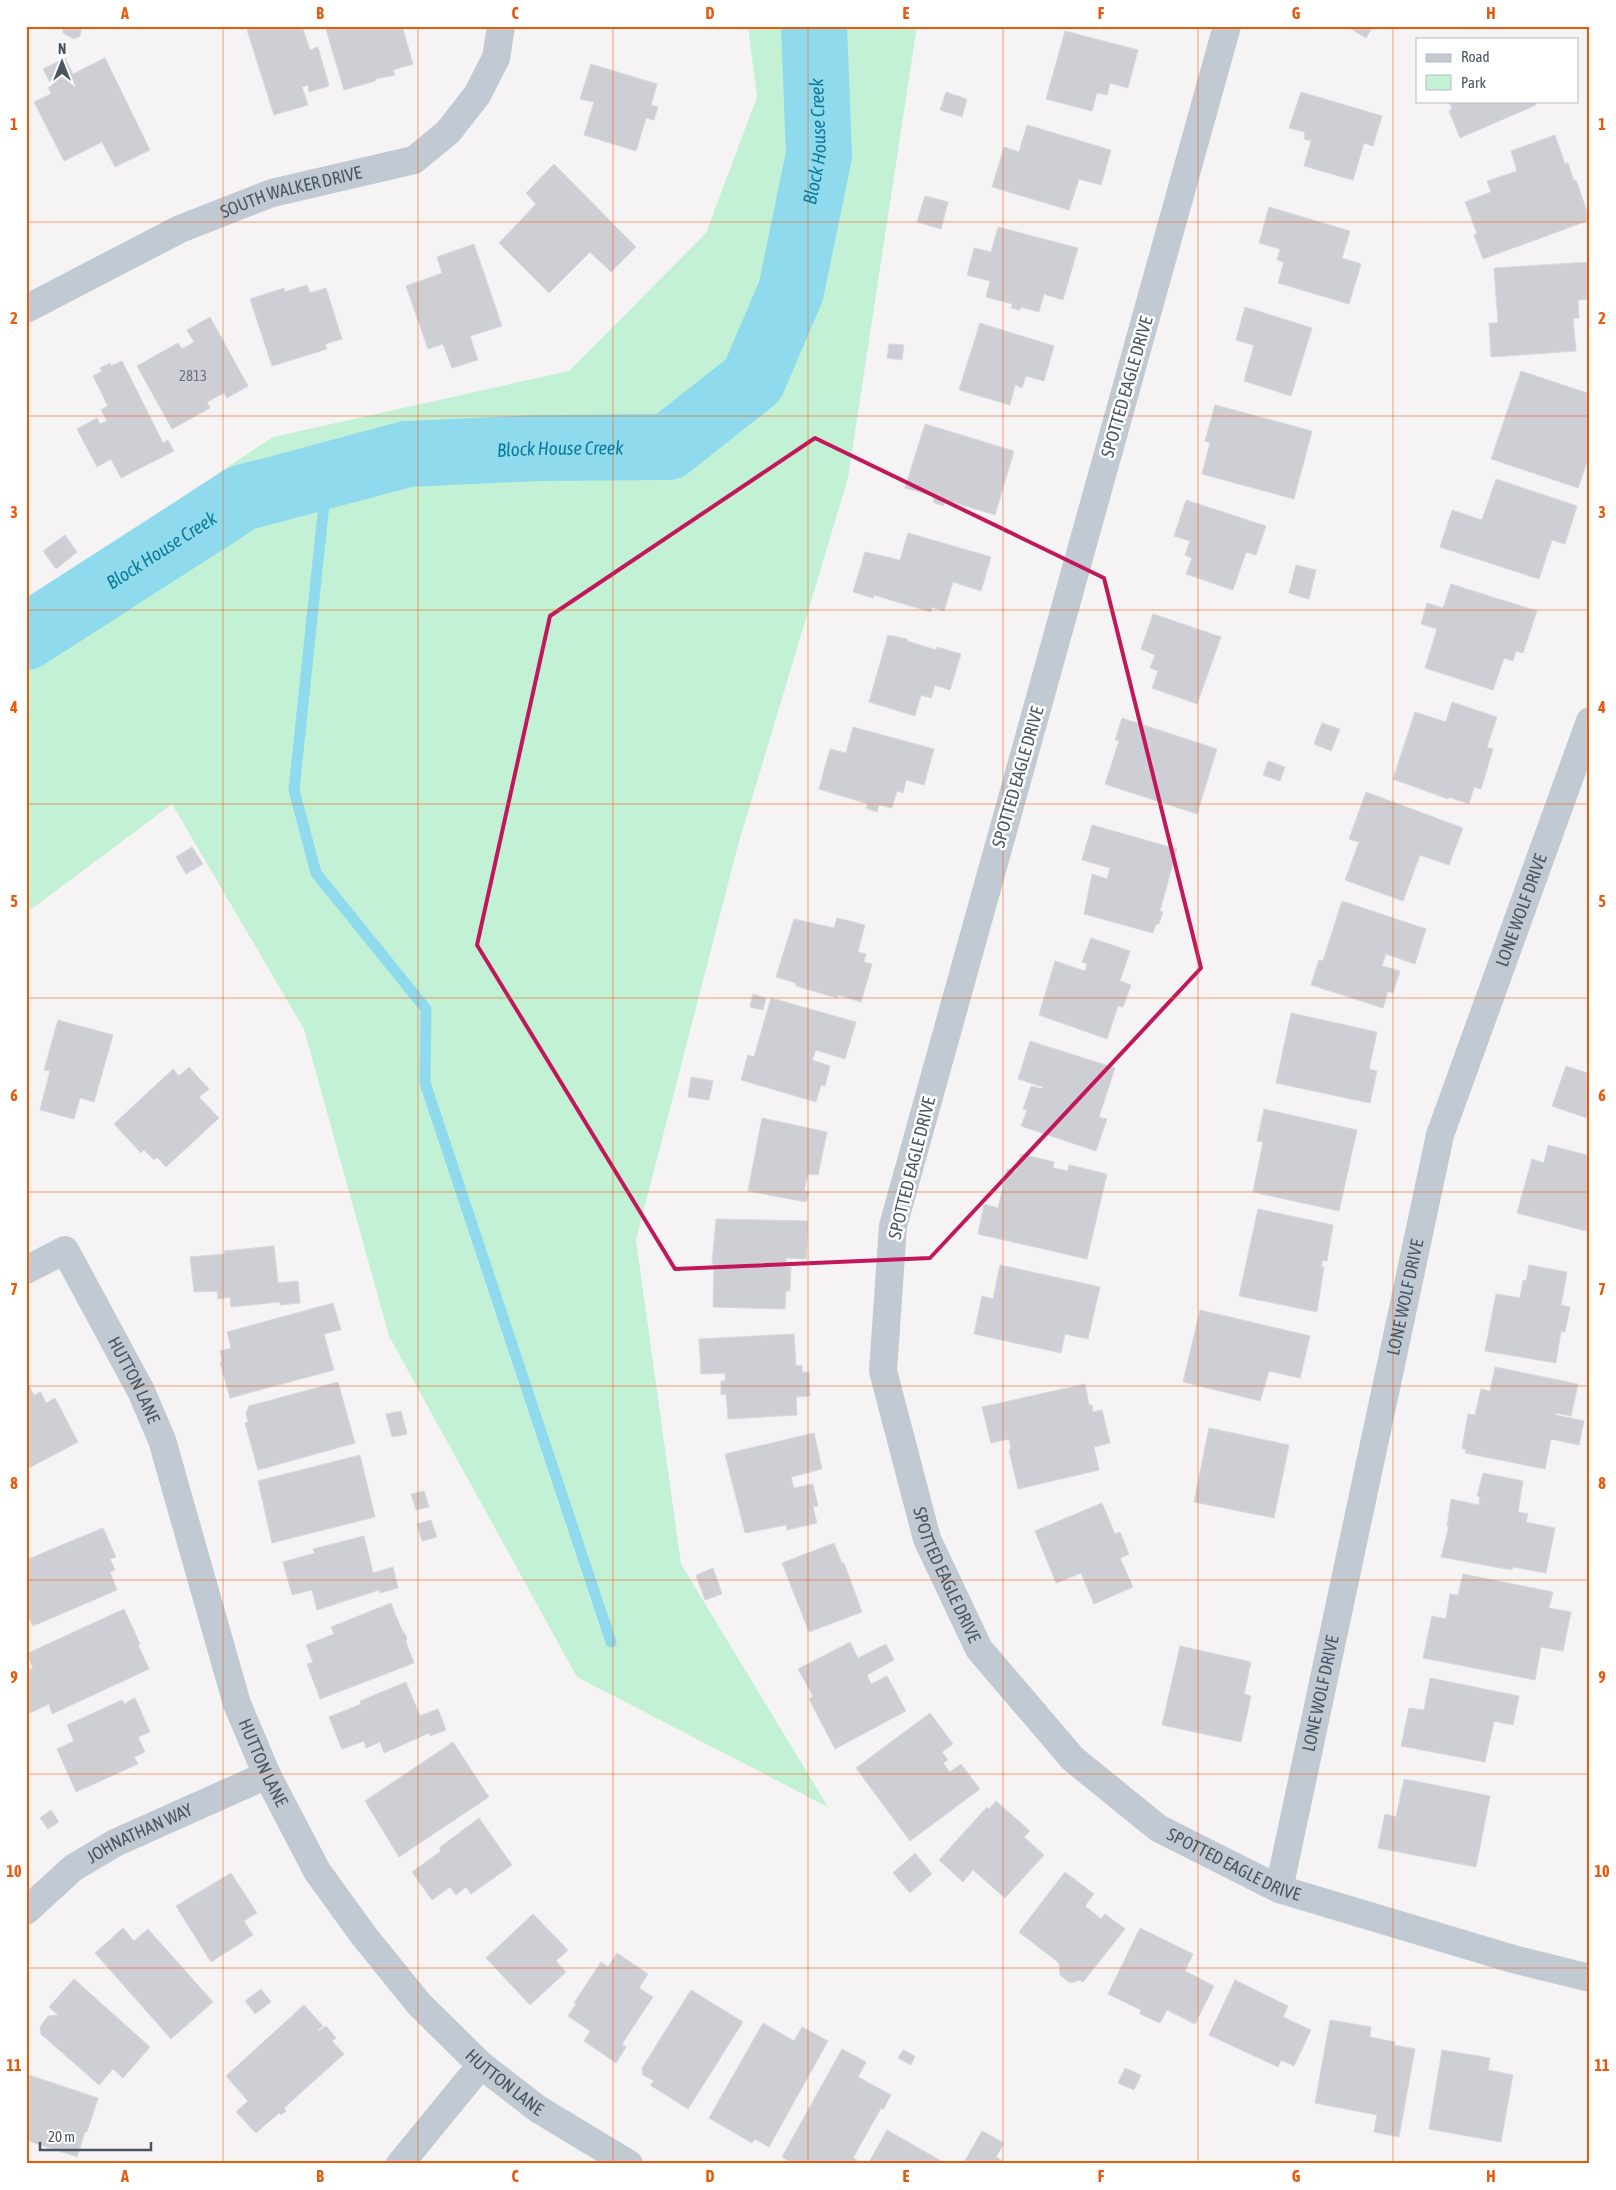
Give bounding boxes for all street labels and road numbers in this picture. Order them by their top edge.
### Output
street label: SOUTH WALKER DRIVE [217,161,364,222]
street label: SPOTTED EAGLE DRIVE [1096,314,1157,460]
street label: SPOTTED EAGLE DRIVE [987,704,1048,850]
street label: LONE WOLF DRIVE [1491,851,1551,969]
street label: SPOTTED EAGLE DRIVE [884,1094,939,1241]
street label: LONE WOLF DRIVE [1382,1237,1428,1357]
street label: HUTTON LANE [104,1333,165,1427]
street label: SPOTTED EAGLE DRIVE [909,1505,986,1646]
street label: LONE WOLF DRIVE [1298,1633,1343,1753]
street label: HUTTON LANE [234,1715,293,1810]
street label: JOHNATHAN WAY [83,1799,195,1867]
street label: SPOTTED EAGLE DRIVE [1164,1823,1304,1905]
street label: HUTTON LANE [461,2045,548,2120]

